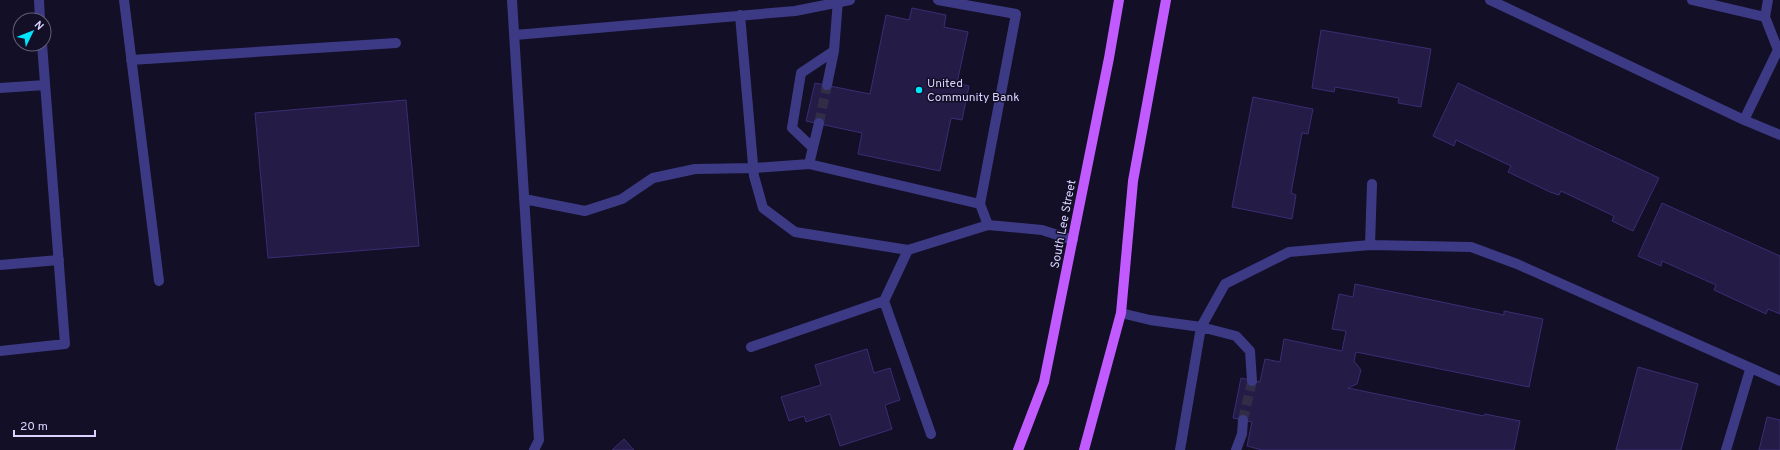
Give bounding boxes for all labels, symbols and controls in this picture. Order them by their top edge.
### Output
north arrow [12,12,52,52]
text: N [31,18,46,34]
place label: United Community Bank [927,76,1020,106]
marker: United Community Bank [914,85,924,95]
street label: South Lee Street [1048,178,1080,270]
scale bar [14,412,95,438]
text: 20 m [20,419,48,435]

